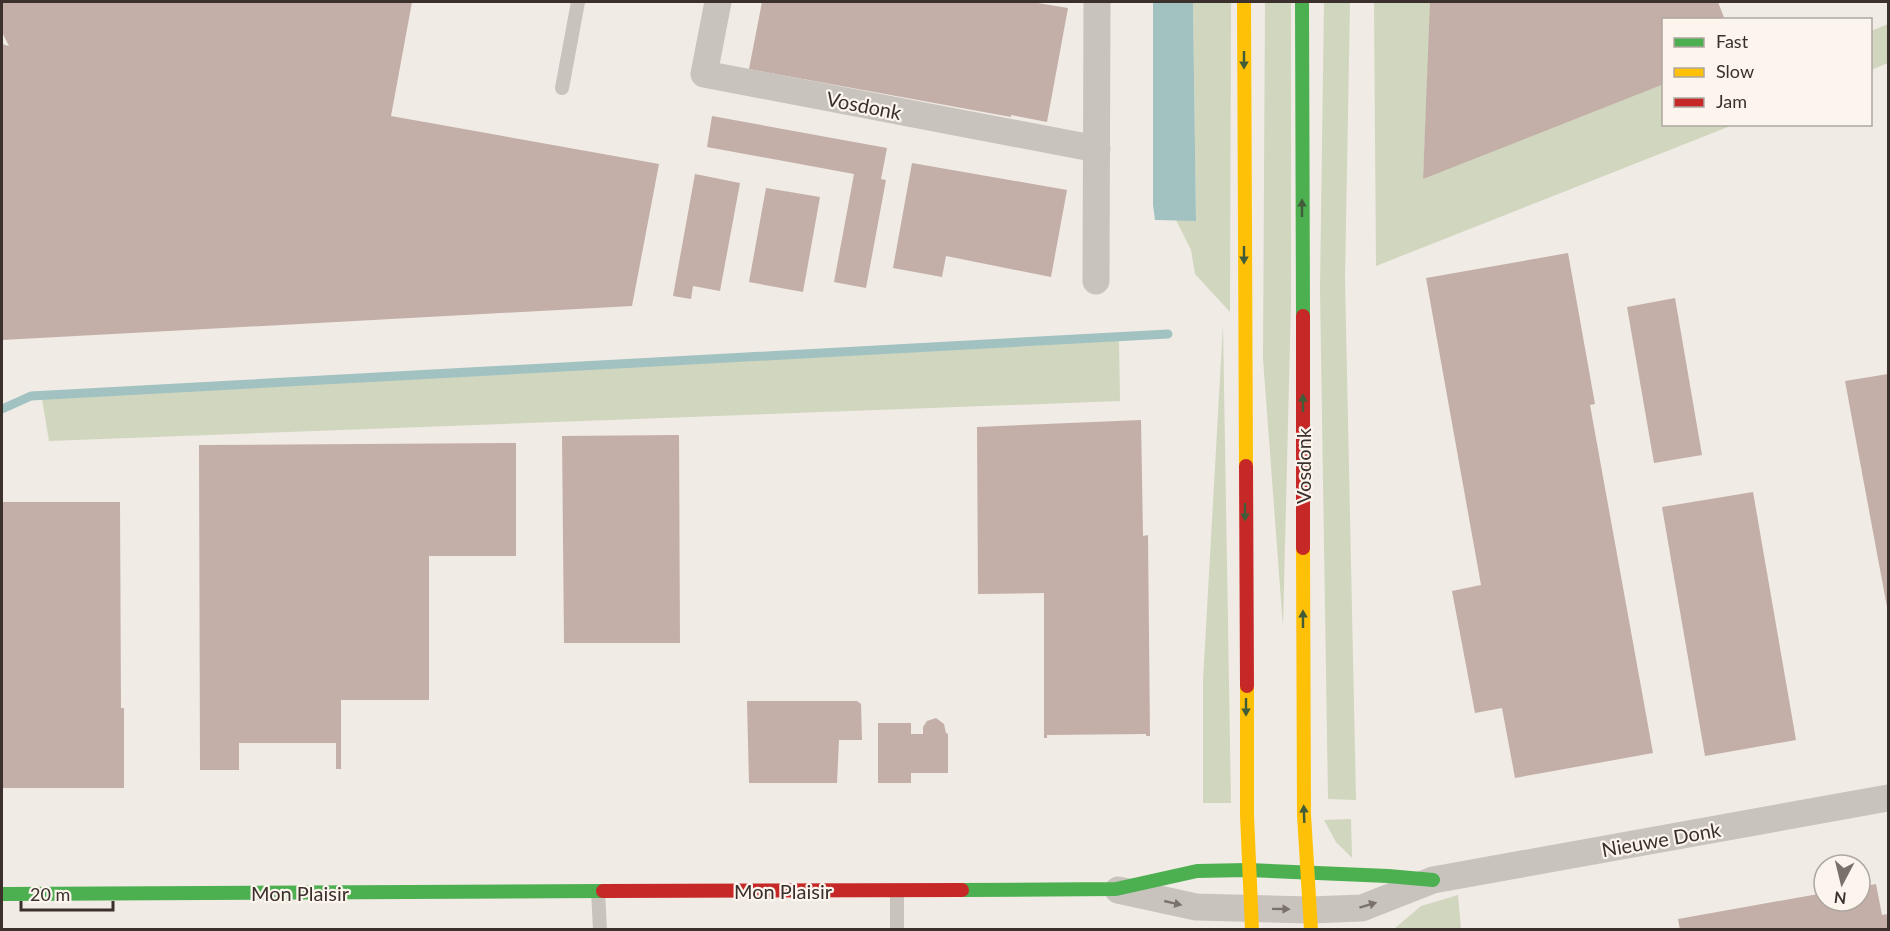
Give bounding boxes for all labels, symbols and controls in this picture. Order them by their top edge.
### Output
legend [1662,18,1872,126]
text: Fast [1716,30,1749,52]
one-way arrow [1239,50,1249,69]
text: Slow [1716,60,1754,82]
street label: Vosdonk [824,86,904,124]
text: Jam [1716,90,1747,112]
one-way arrow [1297,199,1307,218]
one-way arrow [1239,245,1249,264]
one-way arrow [1298,394,1308,413]
street label: Vosdonk [1291,427,1315,504]
one-way arrow [1240,503,1250,522]
one-way arrow [1299,610,1308,629]
one-way arrow [1242,698,1251,717]
one-way arrow [1300,805,1309,824]
street label: Nieuwe Donk [1600,817,1723,861]
north arrow [1812,853,1872,913]
scale bar [21,874,112,912]
street label: Mon Plaisir [734,879,833,903]
street label: Mon Plaisir [251,881,350,905]
text: 20 m [30,883,70,905]
text: N [1833,888,1847,909]
one-way arrow [1164,898,1182,908]
one-way arrow [1359,900,1377,909]
one-way arrow [1271,904,1290,914]

